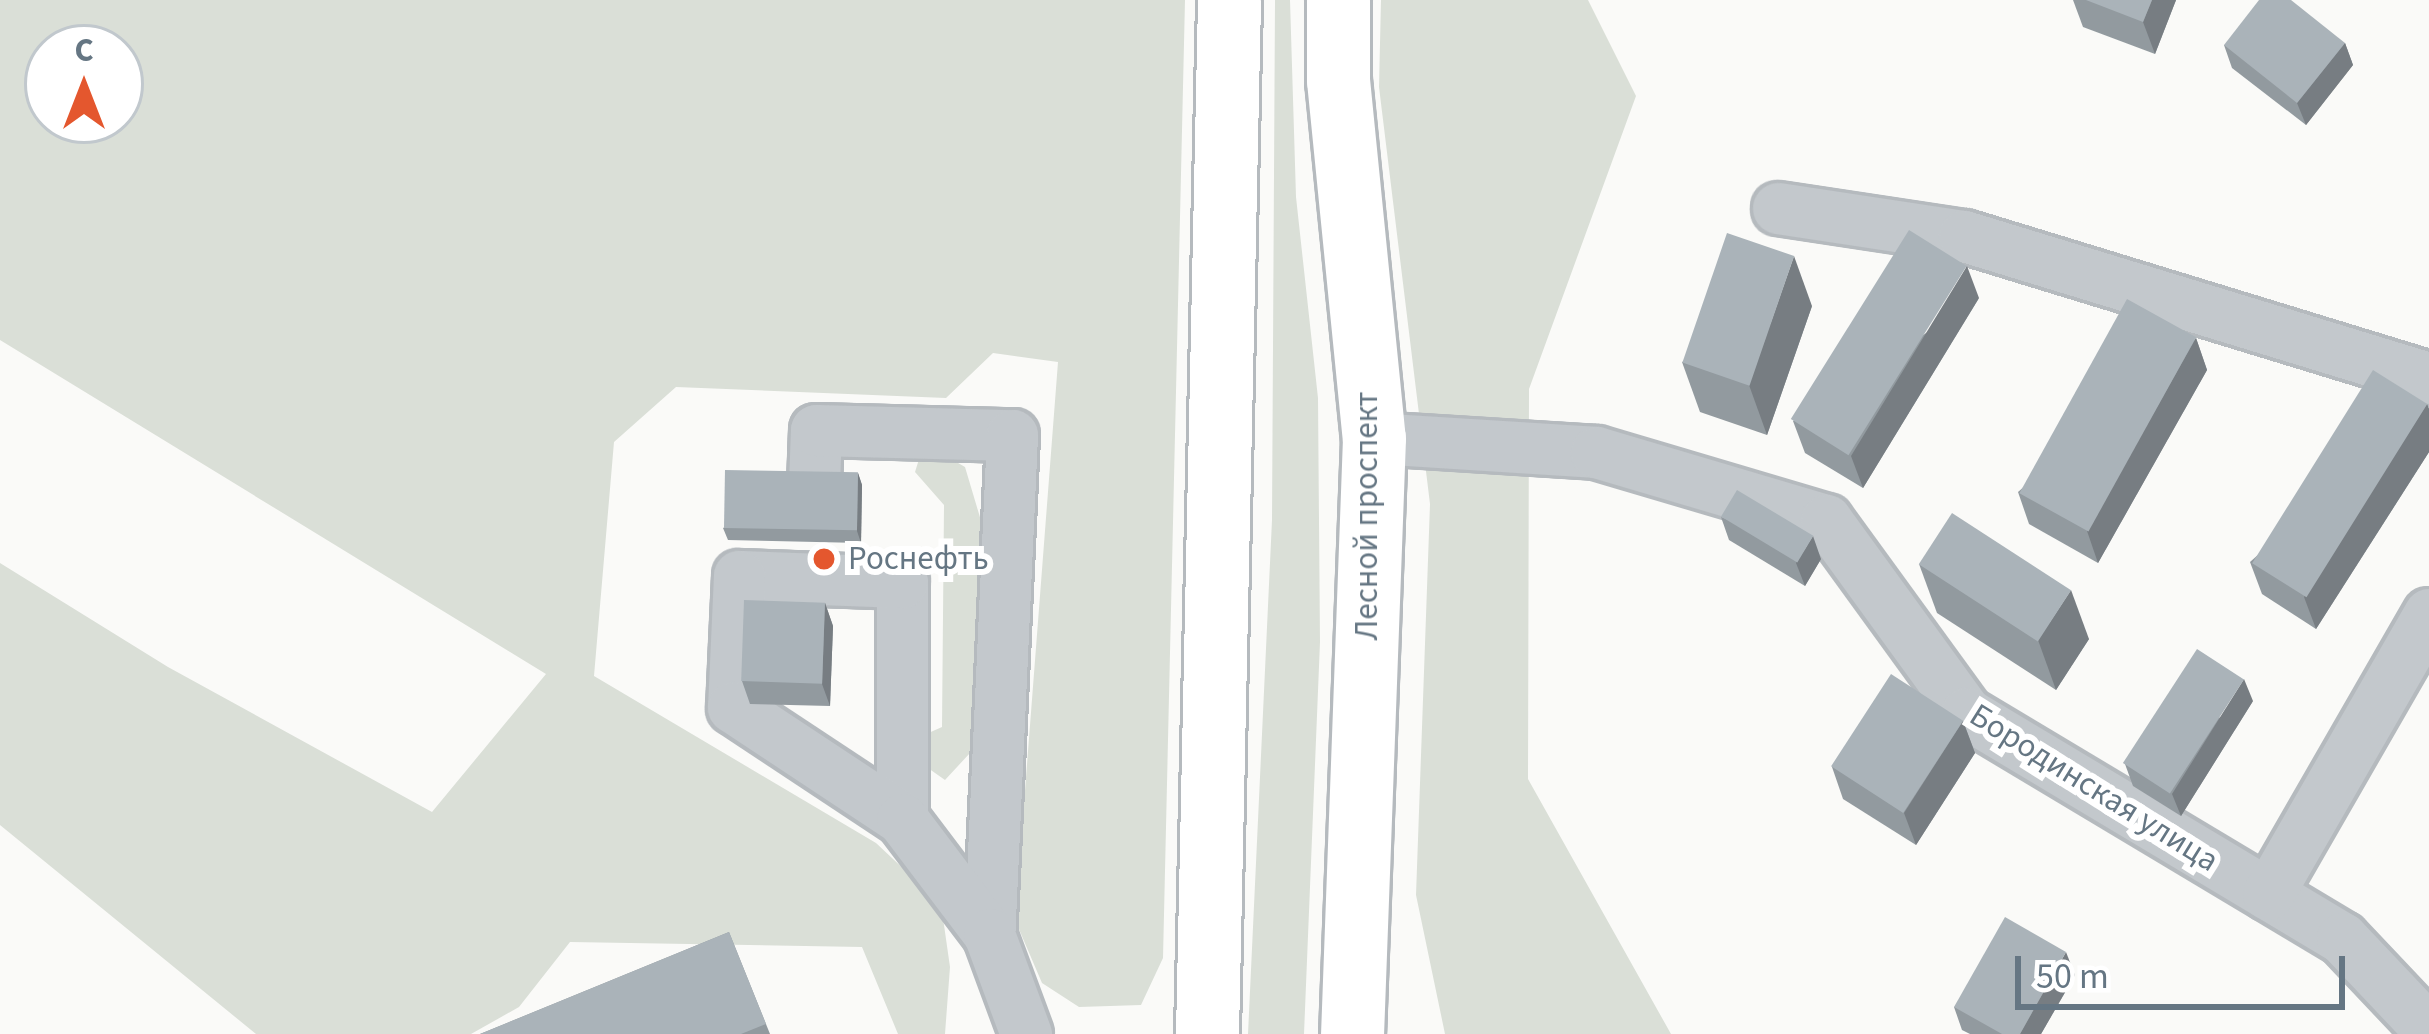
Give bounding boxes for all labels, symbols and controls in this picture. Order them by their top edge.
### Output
north arrow [24,24,144,144]
text: С [74,27,94,74]
street label: Лесной проспект [1347,392,1387,640]
place label: Роснефть [848,539,989,579]
marker: Роснефть [811,546,837,572]
street label: Бородинская улица [1962,695,2226,881]
scale bar [2021,932,2351,1006]
text: 50 m [2036,951,2109,1002]

